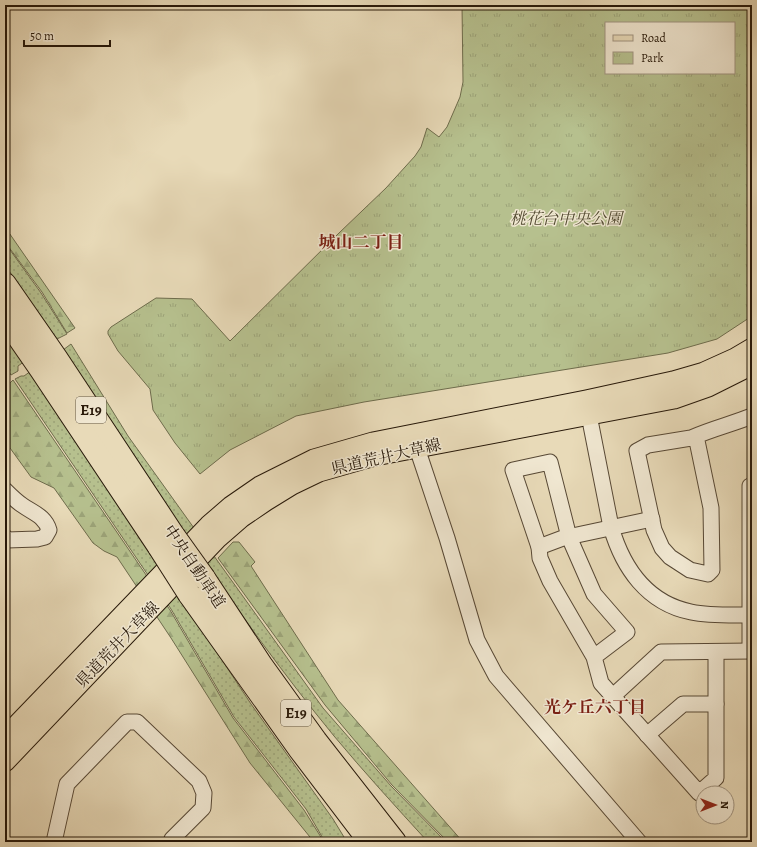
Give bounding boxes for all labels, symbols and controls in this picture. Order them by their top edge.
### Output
scale bar [24,22,110,48]
legend [605,22,735,74]
text: 50 m [30,28,54,44]
text: Road [641,30,667,46]
text: Park [641,50,664,66]
park label: 桃花台中央公園 [510,208,625,230]
district label: 城山二丁目 [319,231,404,254]
road number: E19 [76,397,106,423]
street label: 県道荒井大草線 [329,434,443,480]
street label: 中央自動車道 [158,521,230,613]
street label: 県道荒井大草線 [71,597,165,693]
district label: 光ケ丘六丁目 [544,696,646,719]
road number: E19 [281,700,311,726]
north arrow [695,785,735,825]
text: N [717,801,732,809]

